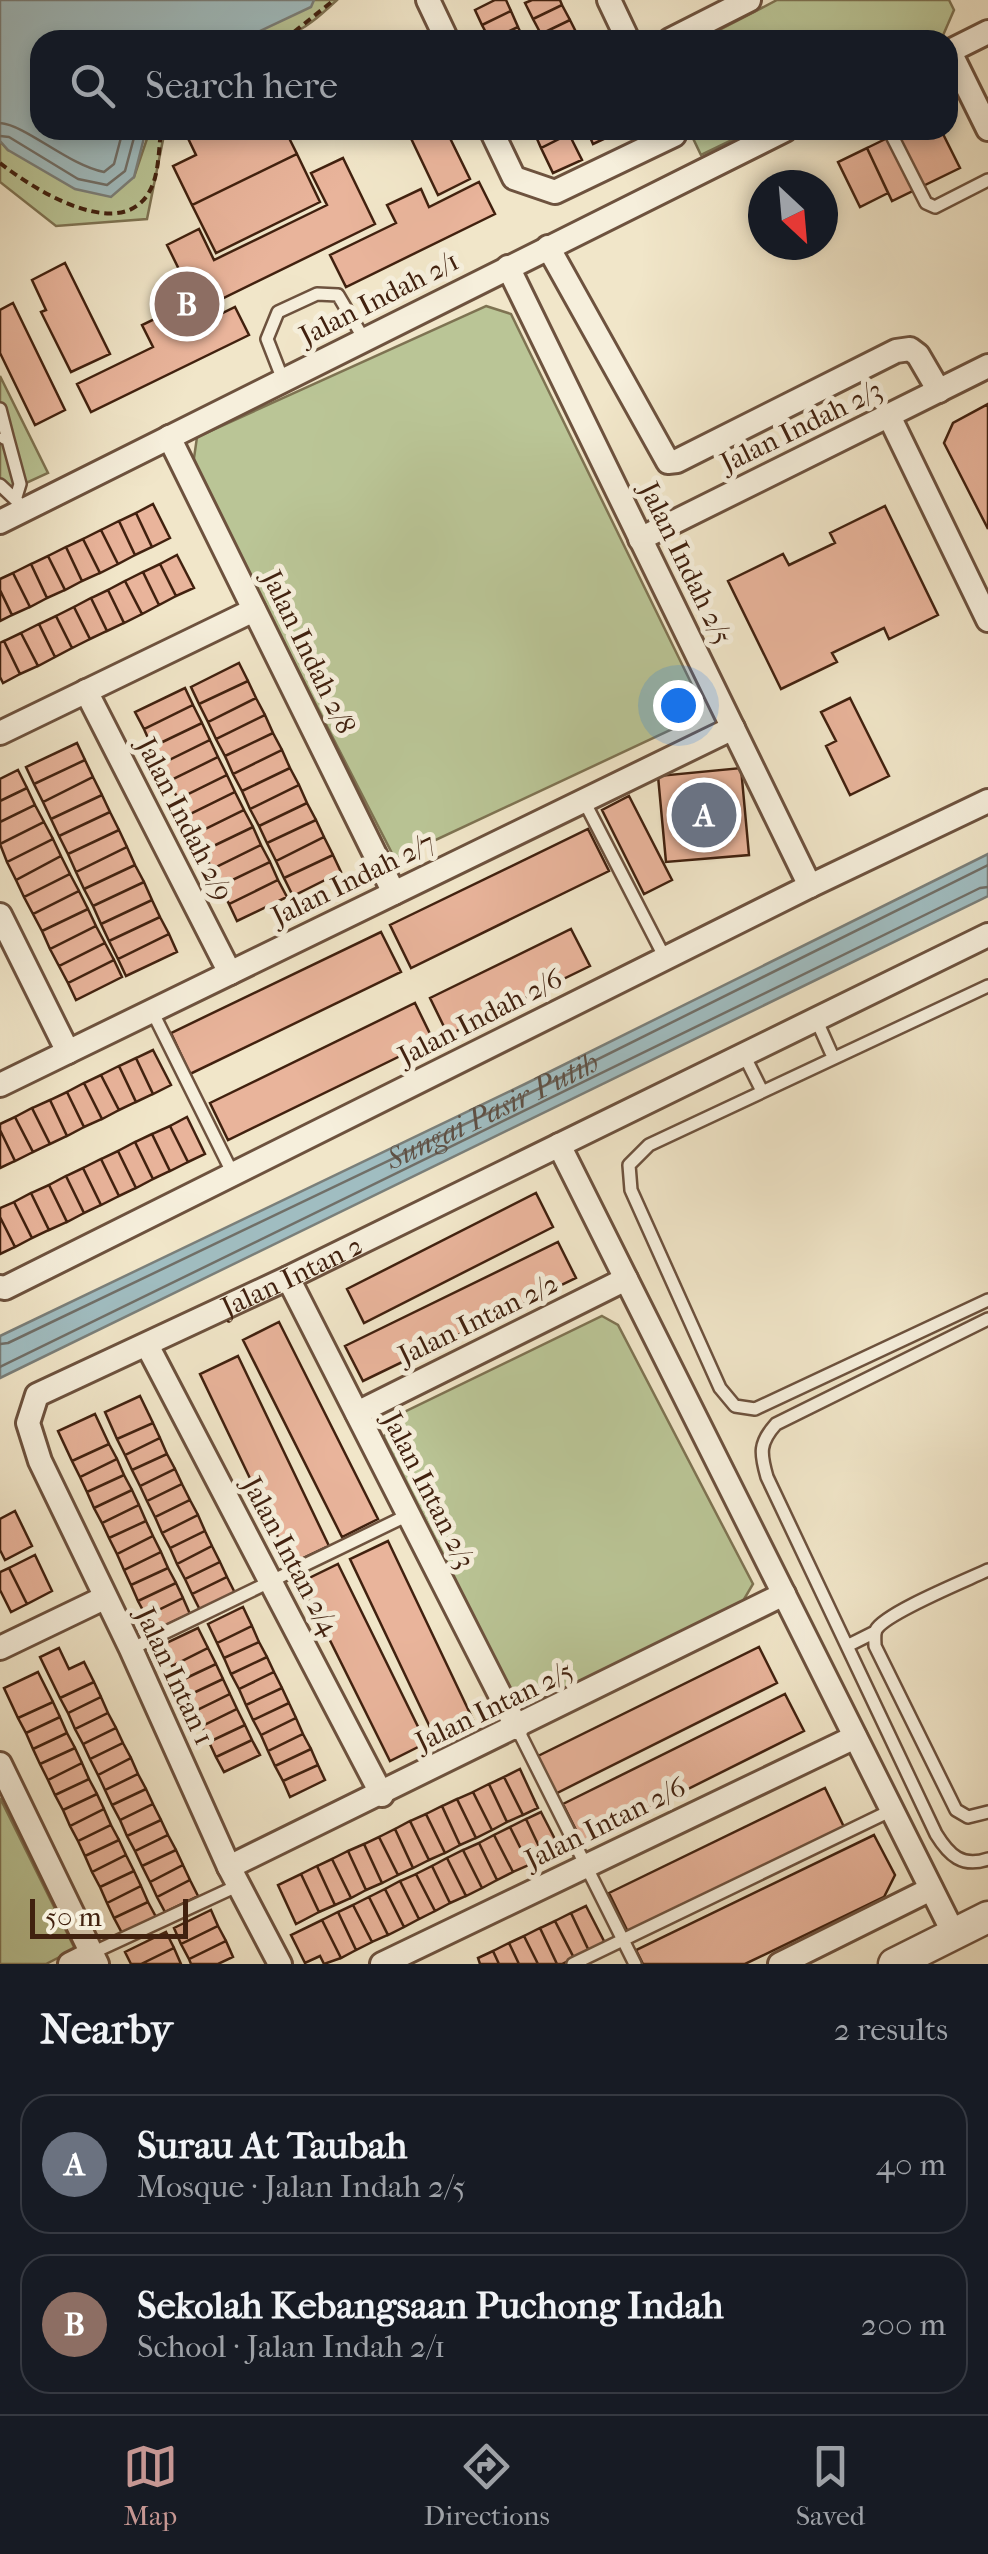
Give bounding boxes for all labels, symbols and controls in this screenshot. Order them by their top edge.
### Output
search box [30,30,958,140]
icon: search [65,58,120,113]
text: Search here [145,63,338,108]
north arrow [748,170,838,260]
street label: Jalan Indah 2/1 [292,244,464,353]
pin: B [154,266,220,342]
street label: Jalan Indah 2/3 [713,373,887,480]
street label: Jalan Indah 2/5 [632,475,739,649]
street label: Jalan Indah 2/8 [254,563,363,739]
your location [653,680,704,731]
street label: Jalan Indah 2/9 [129,730,240,906]
pin: A [672,778,736,852]
street label: Jalan Indah 2/7 [264,825,440,934]
street label: Jalan Indah 2/6 [391,961,568,1073]
water label: Sungai Pasir Putih [379,1044,604,1177]
street label: Jalan Intan 2 [214,1228,368,1324]
street label: Jalan Intan 2/2 [391,1266,563,1373]
street label: Jalan Intan 2/3 [375,1405,482,1574]
street label: Jalan Intan 2/4 [234,1469,347,1642]
street label: Jalan Intan 1 [128,1600,221,1750]
street label: Jalan Intan 2/5 [408,1654,578,1759]
street label: Jalan Intan 2/6 [518,1770,691,1877]
scale bar [30,1894,188,1938]
text: 50 m [45,1900,102,1933]
text: Nearby [40,2005,172,2054]
text: 2 results [834,2011,948,2048]
text: Surau At Taubah [137,2123,407,2168]
text: A [64,2146,85,2183]
text: 40 m [876,2146,946,2183]
text: Mosque · Jalan Indah 2/5 [137,2168,466,2205]
text: Sekolah Kebangsaan Puchong Indah [137,2283,724,2328]
text: B [64,2306,85,2343]
text: 200 m [861,2306,946,2343]
text: School · Jalan Indah 2/1 [137,2328,445,2365]
tab: Map [123,2439,178,2532]
tab: Directions [424,2439,550,2532]
tab: Saved [796,2439,865,2532]

